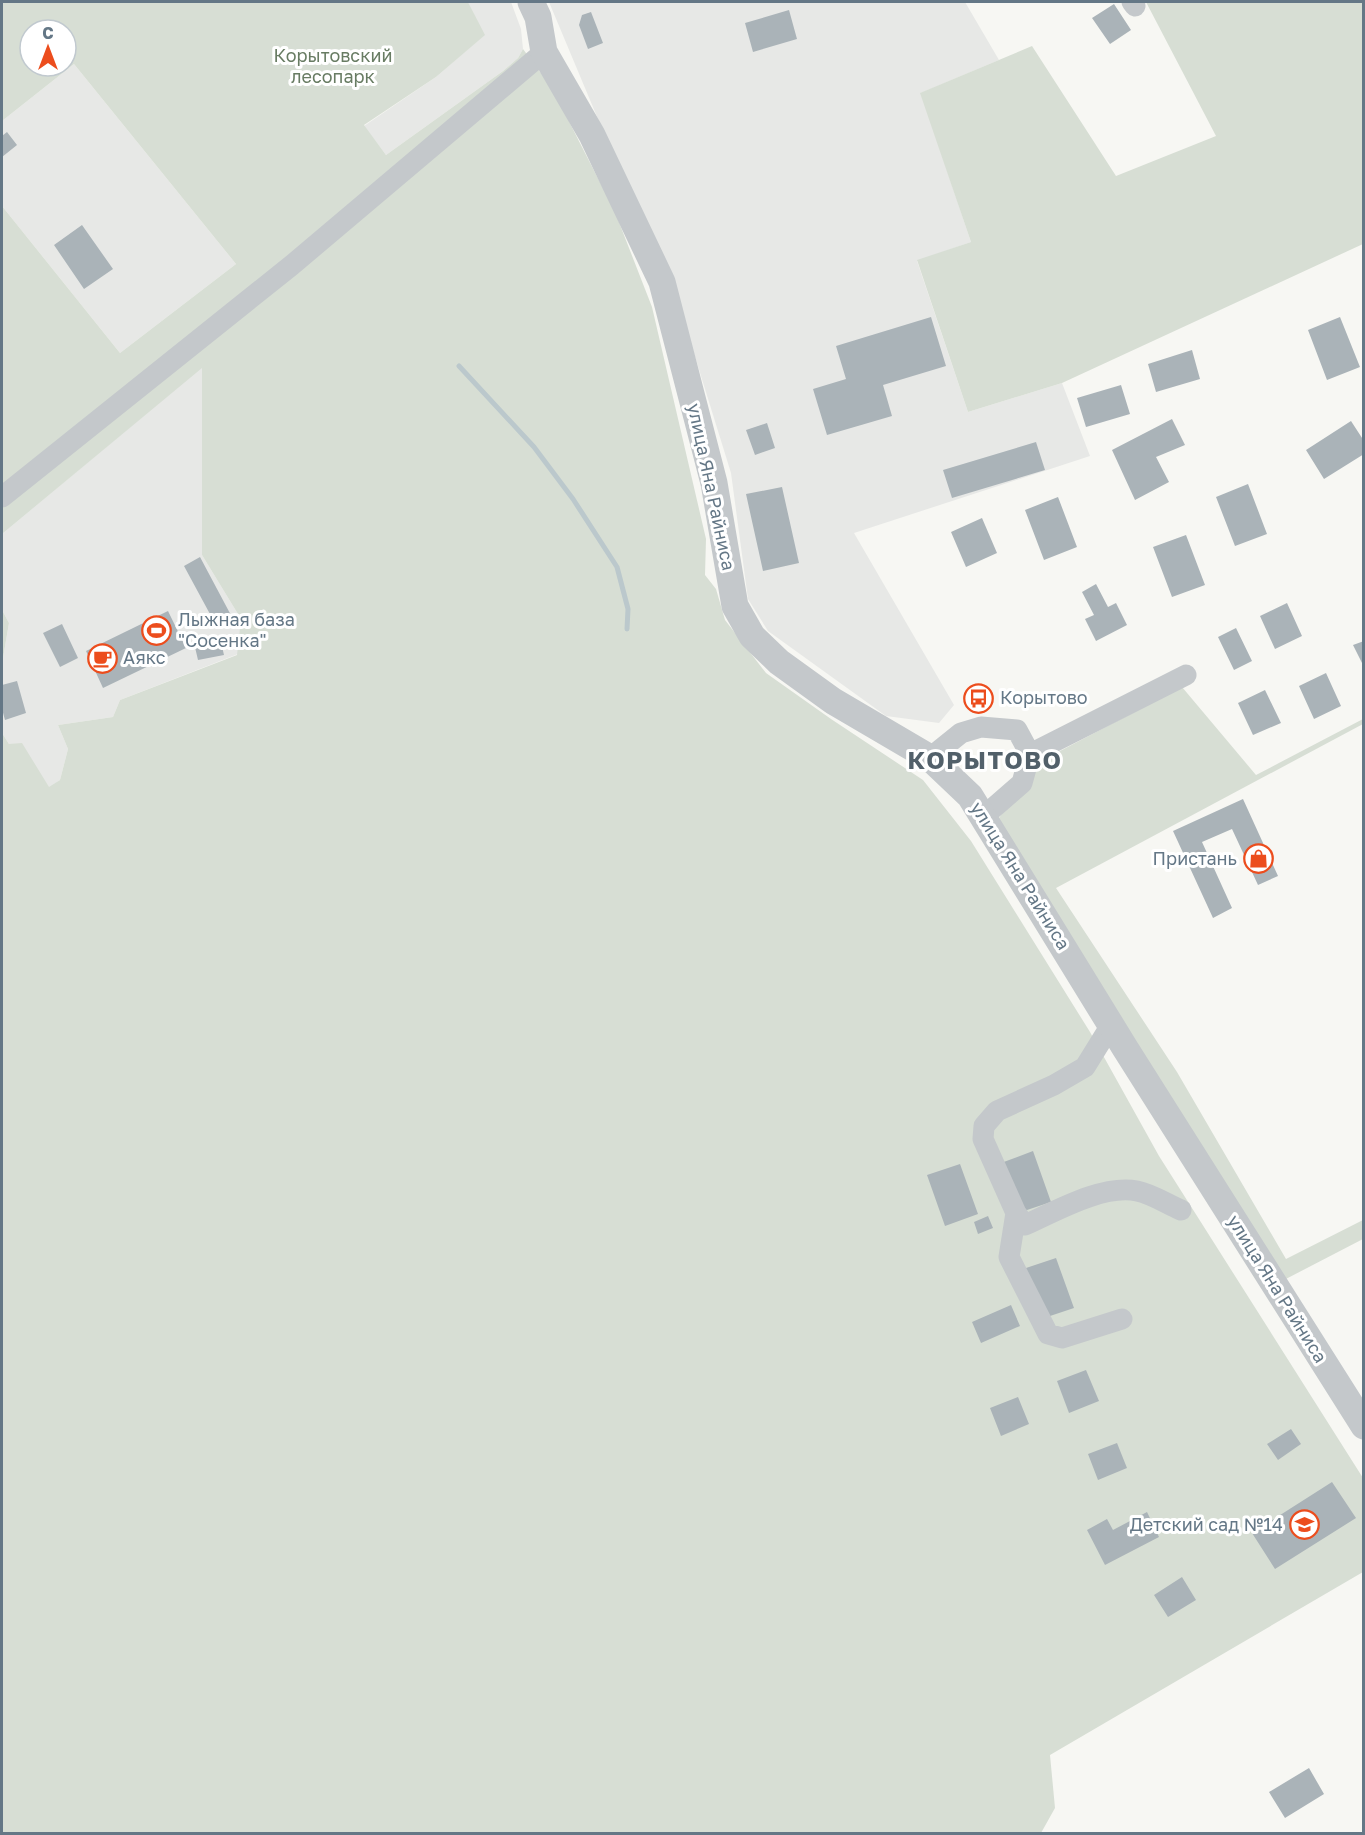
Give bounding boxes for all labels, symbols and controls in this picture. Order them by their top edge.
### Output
north arrow [18,18,78,78]
text: С [42,23,54,43]
park label: Корытовский лесопарк [274,44,392,87]
street label: улица Яна Райниса [684,401,740,572]
place label: Лыжная база "Сосенка" [178,608,295,651]
sports icon: Лыжная база "Сосенка" [141,614,173,646]
cafe icon: Аякс [86,642,118,674]
place label: Аякс [123,646,166,668]
bus stop icon: Корытово [963,682,995,714]
place label: Корытово [1000,686,1088,708]
district label: КОРЫТОВО [907,745,1063,774]
street label: улица Яна Райниса [966,798,1075,953]
shop icon: Пристань [1242,843,1274,875]
place label: Пристань [1153,847,1237,869]
street label: улица Яна Райниса [1223,1211,1332,1366]
school or university icon: Детский сад №14 [1288,1509,1320,1541]
place label: Детский сад №14 [1130,1513,1283,1535]

